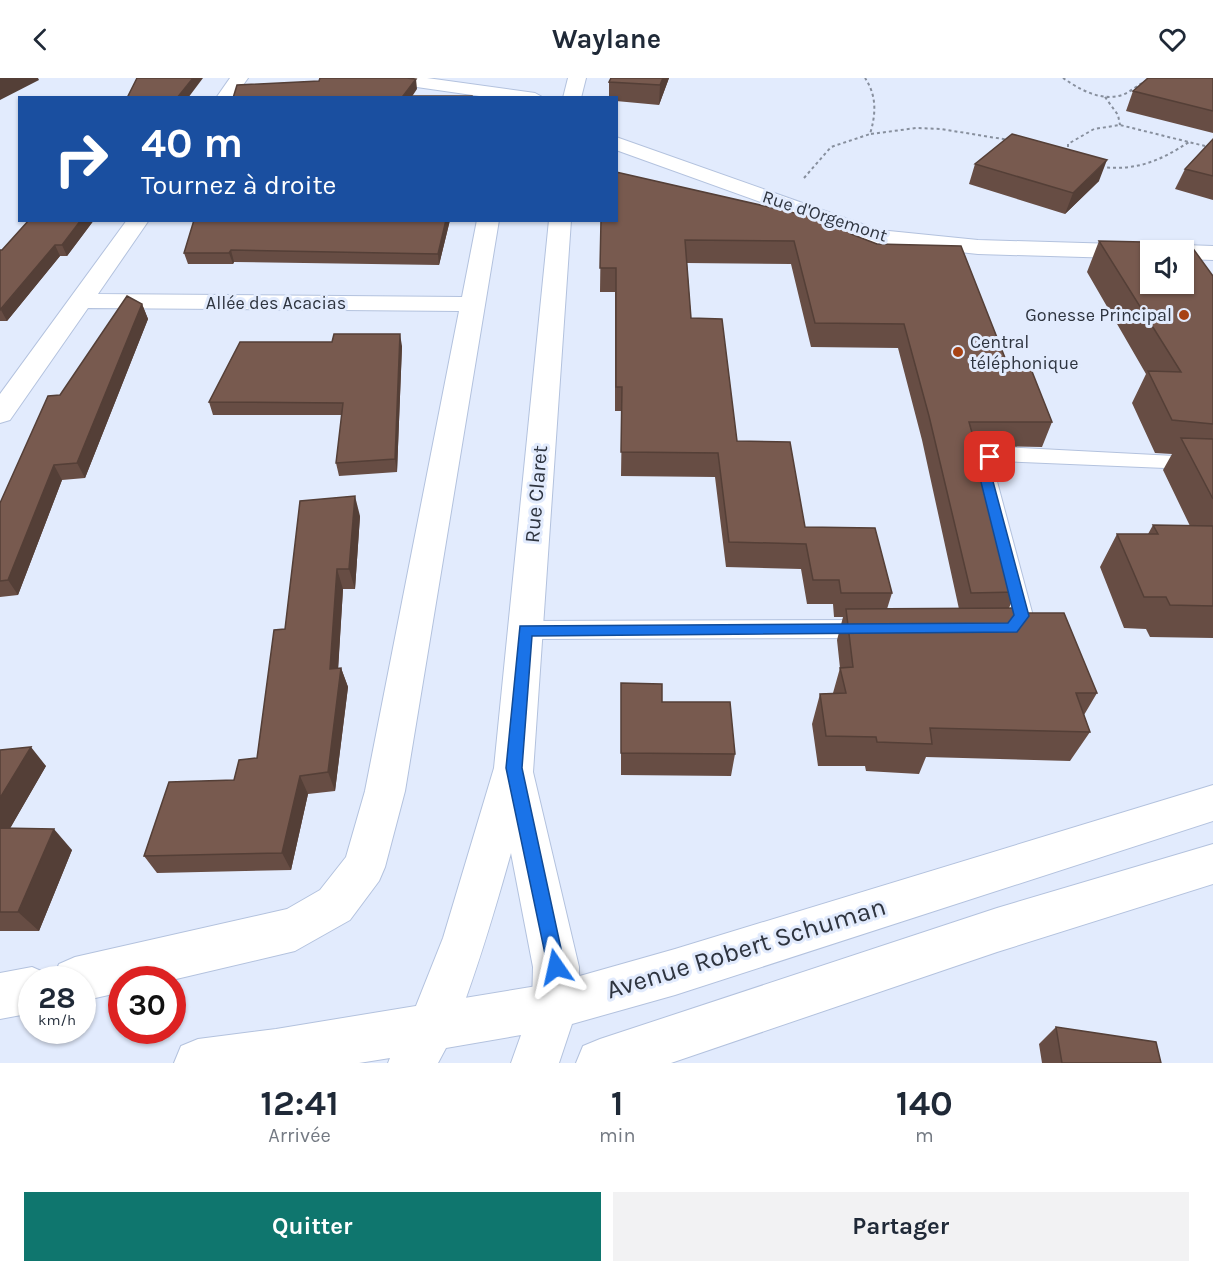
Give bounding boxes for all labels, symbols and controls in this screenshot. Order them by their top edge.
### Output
icon: back [24,23,57,56]
text: Waylane [552,23,661,55]
icon: heart [1156,23,1189,56]
text: 40 m [141,118,243,168]
icon: right [42,120,120,198]
text: Tournez à droite [141,169,336,201]
street label: Rue d'Orgemont [760,185,890,247]
map controls [1140,240,1194,294]
button: sound [1140,240,1194,294]
street label: Allée des Acacias [206,292,346,314]
place label: Gonesse Principal [1025,304,1172,326]
marker: Gonesse Principal [1177,308,1191,322]
place label: Central téléphonique [970,331,1078,374]
marker: Central téléphonique [951,345,965,359]
pin [964,431,1015,482]
icon: arrive [973,440,1006,473]
street label: Rue Claret [520,444,552,544]
street label: Avenue Robert Schuman [602,891,890,1005]
position arrow [524,935,588,999]
speed limit sign: 30 [108,966,186,1044]
text: 28 [38,980,76,1016]
text: km/h [38,1011,76,1029]
text: 12:41 [260,1082,339,1124]
text: 1 [611,1082,624,1124]
text: 140 [896,1082,953,1124]
text: Arrivée [268,1124,331,1147]
text: min [599,1124,636,1147]
text: m [915,1124,934,1147]
button: Quitter [24,1192,601,1261]
button: Partager [613,1192,1189,1261]

